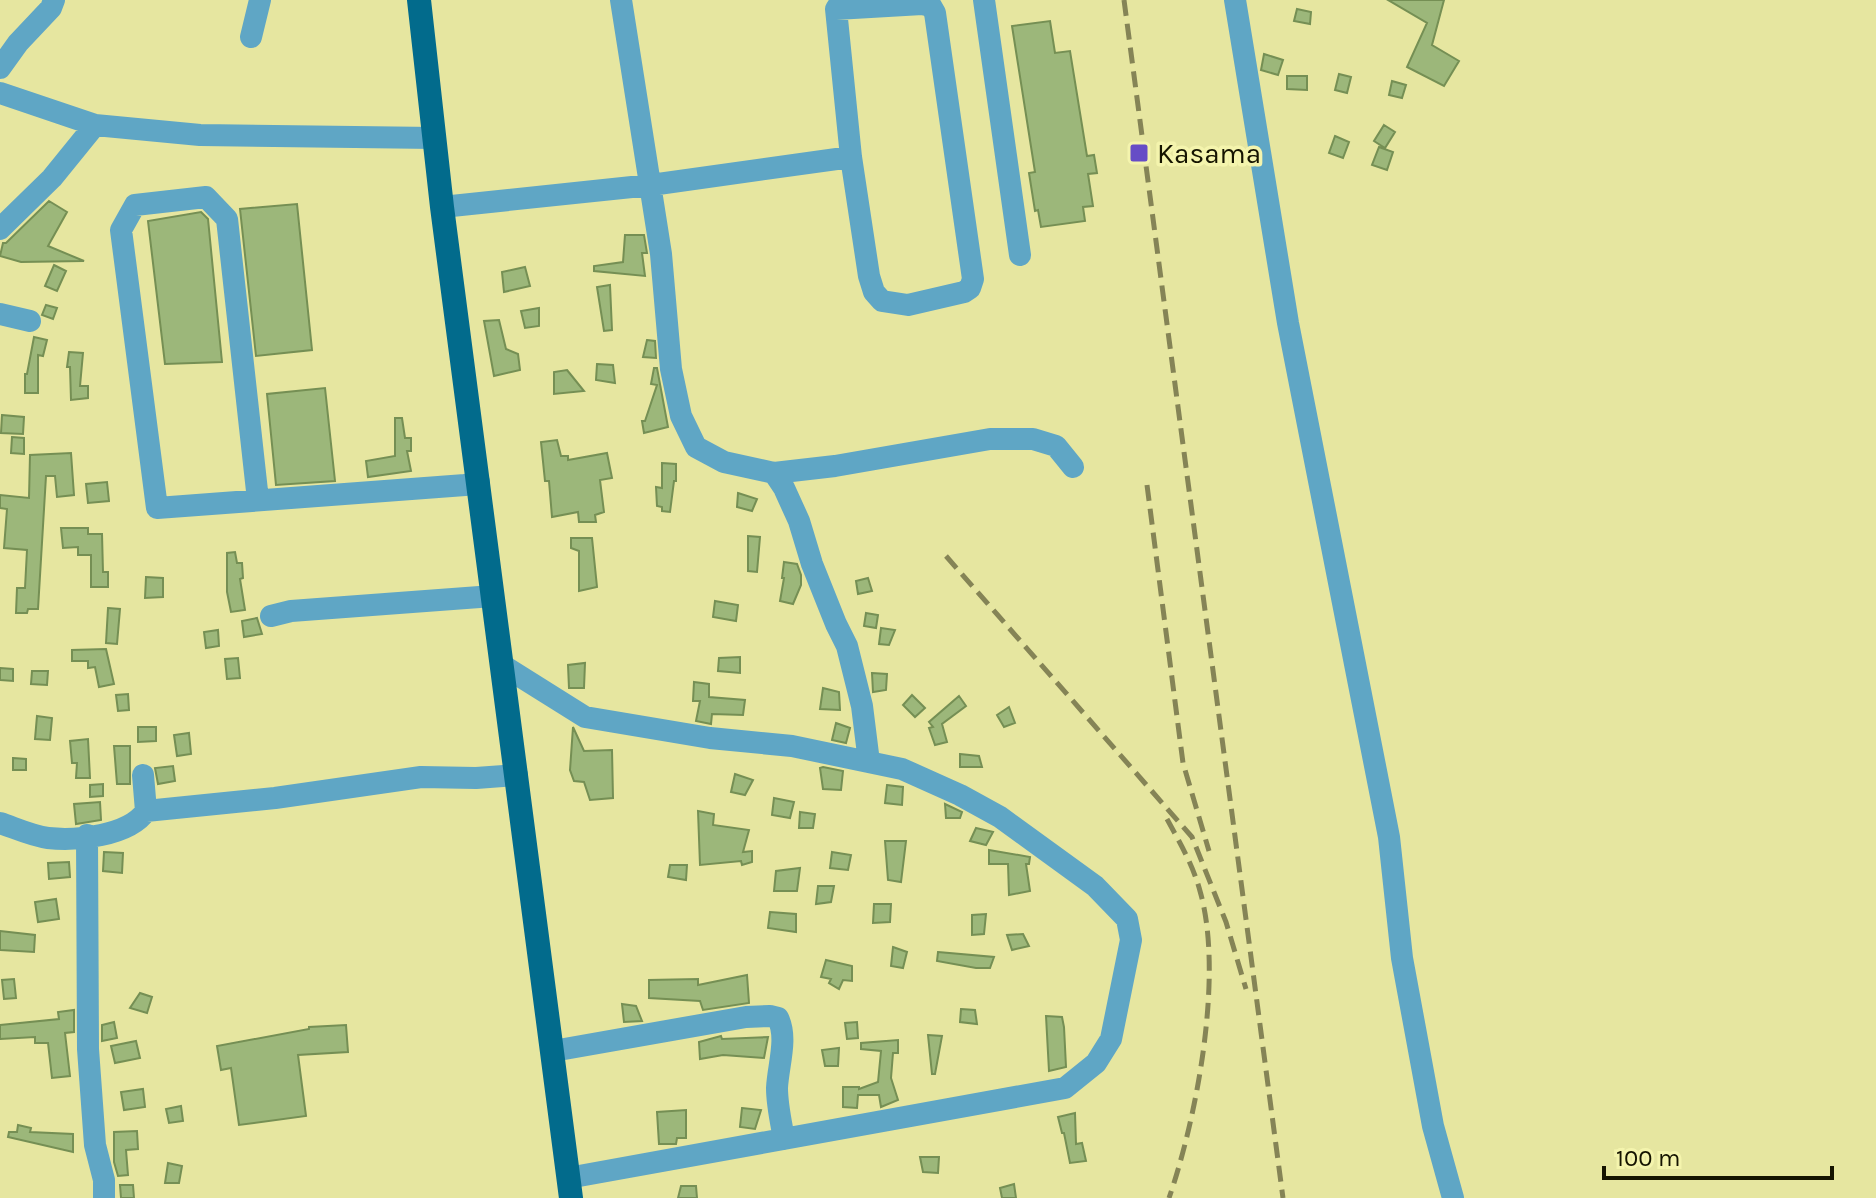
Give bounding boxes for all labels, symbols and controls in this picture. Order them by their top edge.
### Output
place label: Kasama [1157,137,1261,170]
marker: Kasama [1128,142,1150,164]
scale bar [1604,1130,1832,1180]
text: 100 m [1616,1144,1681,1172]

